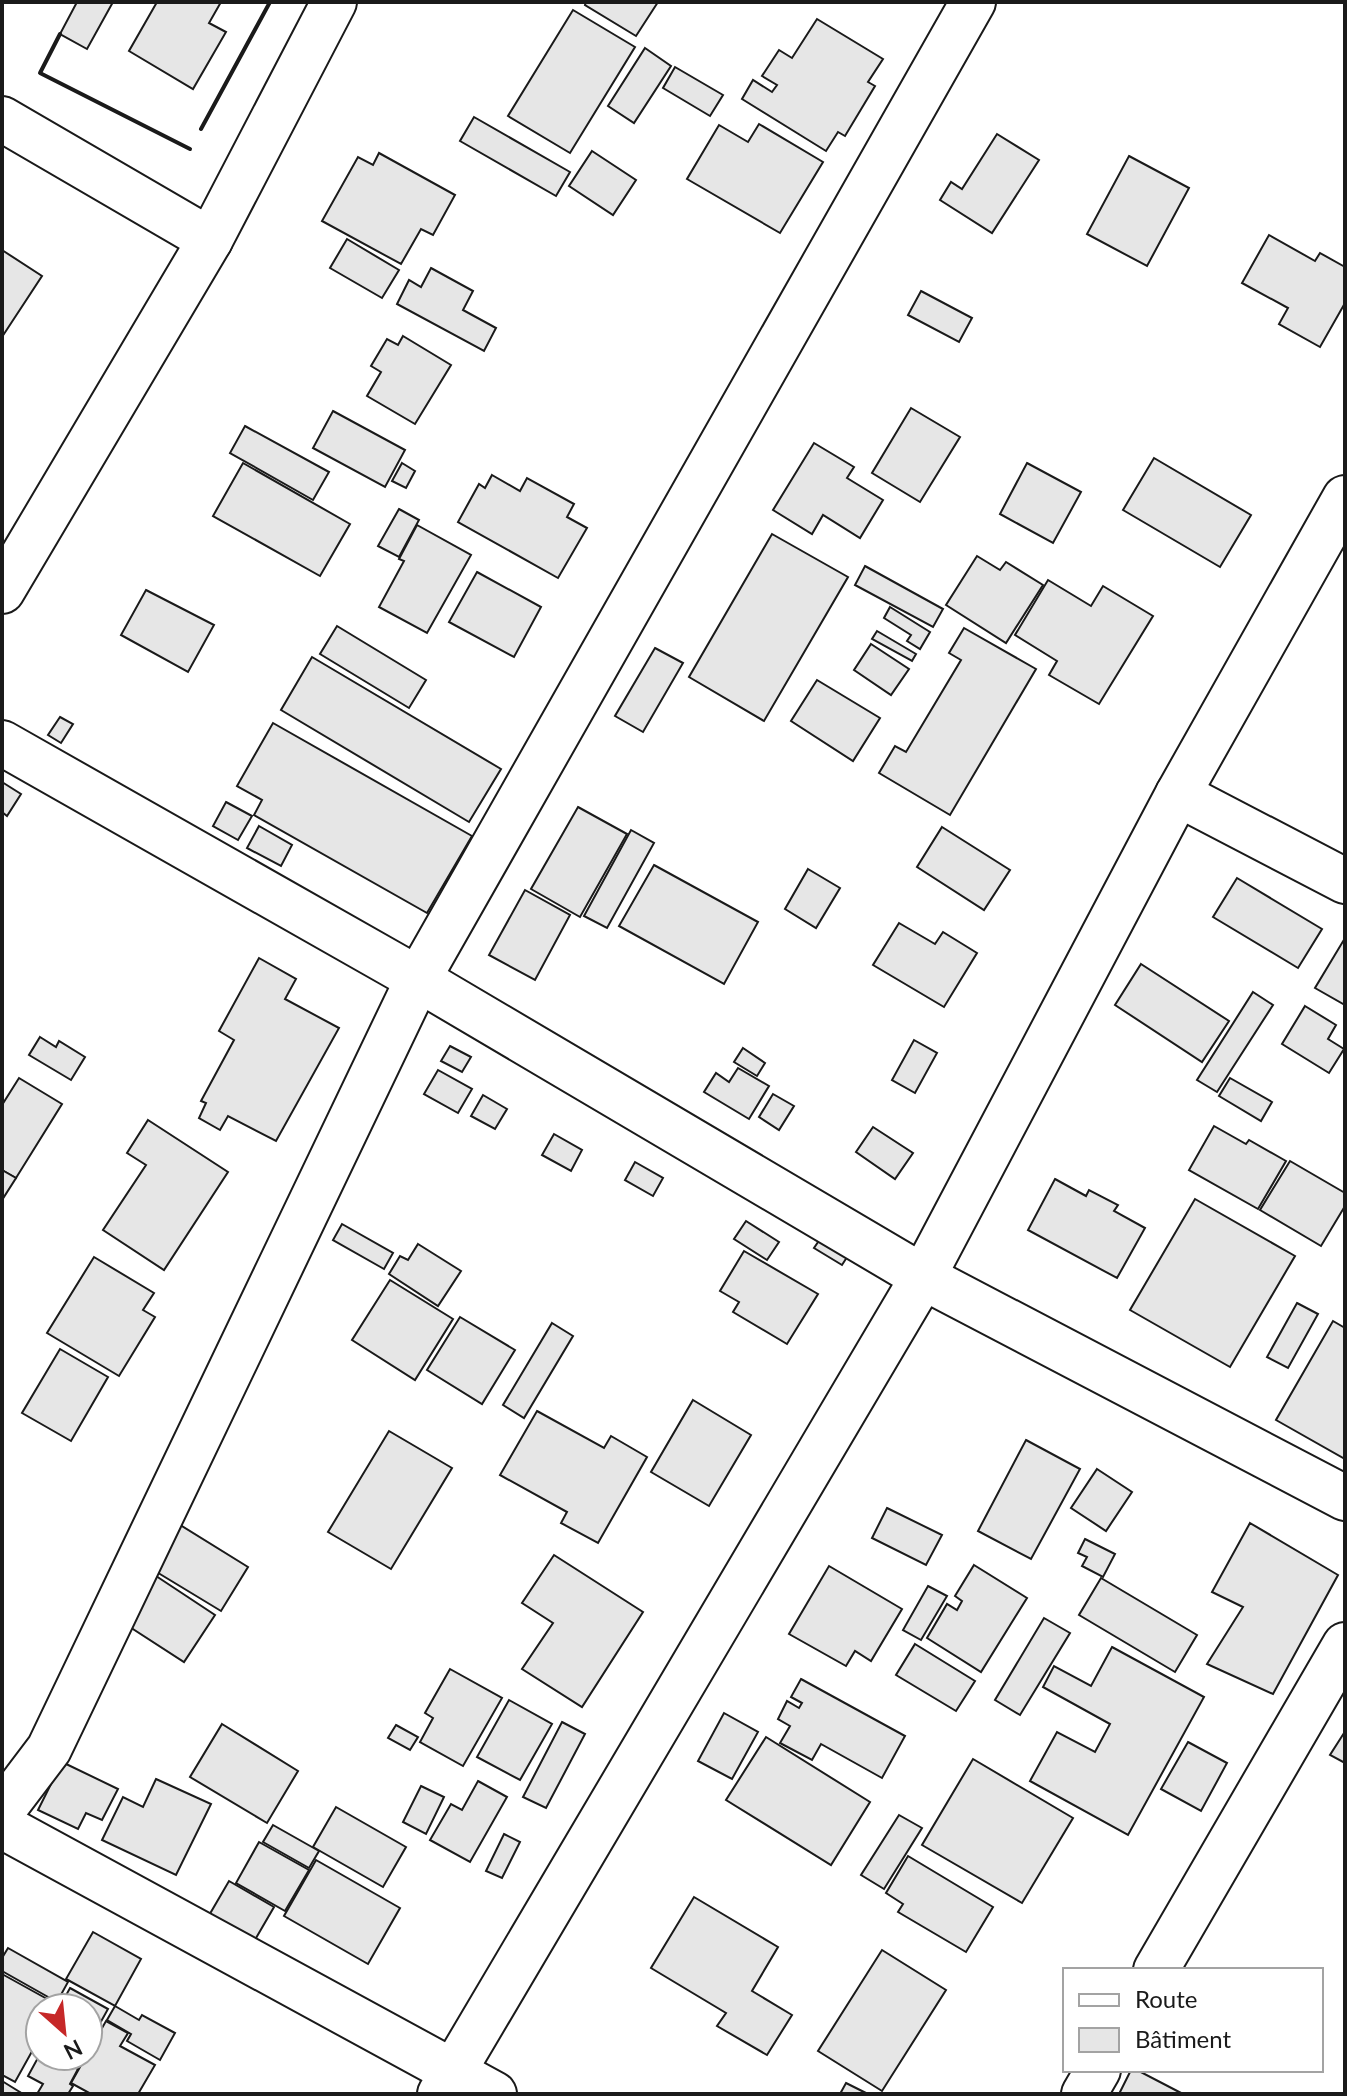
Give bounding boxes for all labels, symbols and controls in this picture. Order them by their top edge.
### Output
legend [1063,1968,1323,2072]
text: Route [1135,1984,1197,2013]
north arrow [24,1992,104,2072]
text: Bâtiment [1135,2024,1232,2053]
text: N [60,2034,87,2066]

